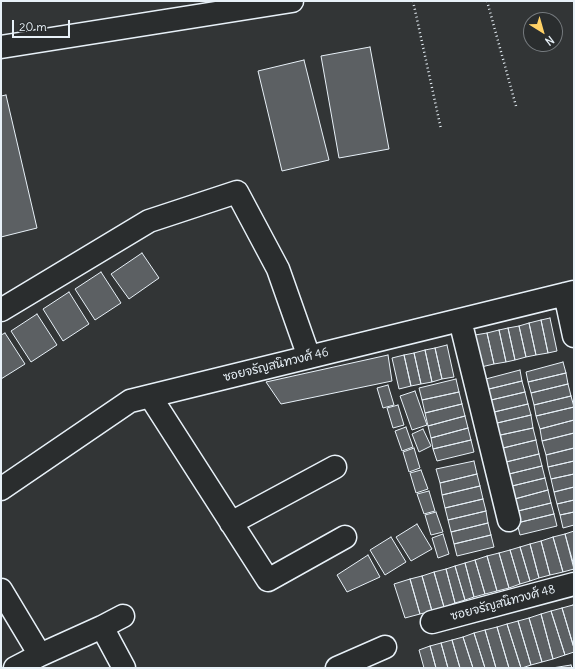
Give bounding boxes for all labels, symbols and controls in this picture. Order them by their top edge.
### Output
scale bar [14,12,72,38]
north arrow [523,12,563,52]
text: 20 m [19,19,47,34]
text: N [542,33,557,49]
street label: ซอยจรัญสนิทวงศ์ 46 [222,345,330,385]
street label: ซอยจรัญสนิทวงศ์ 48 [449,582,557,624]

